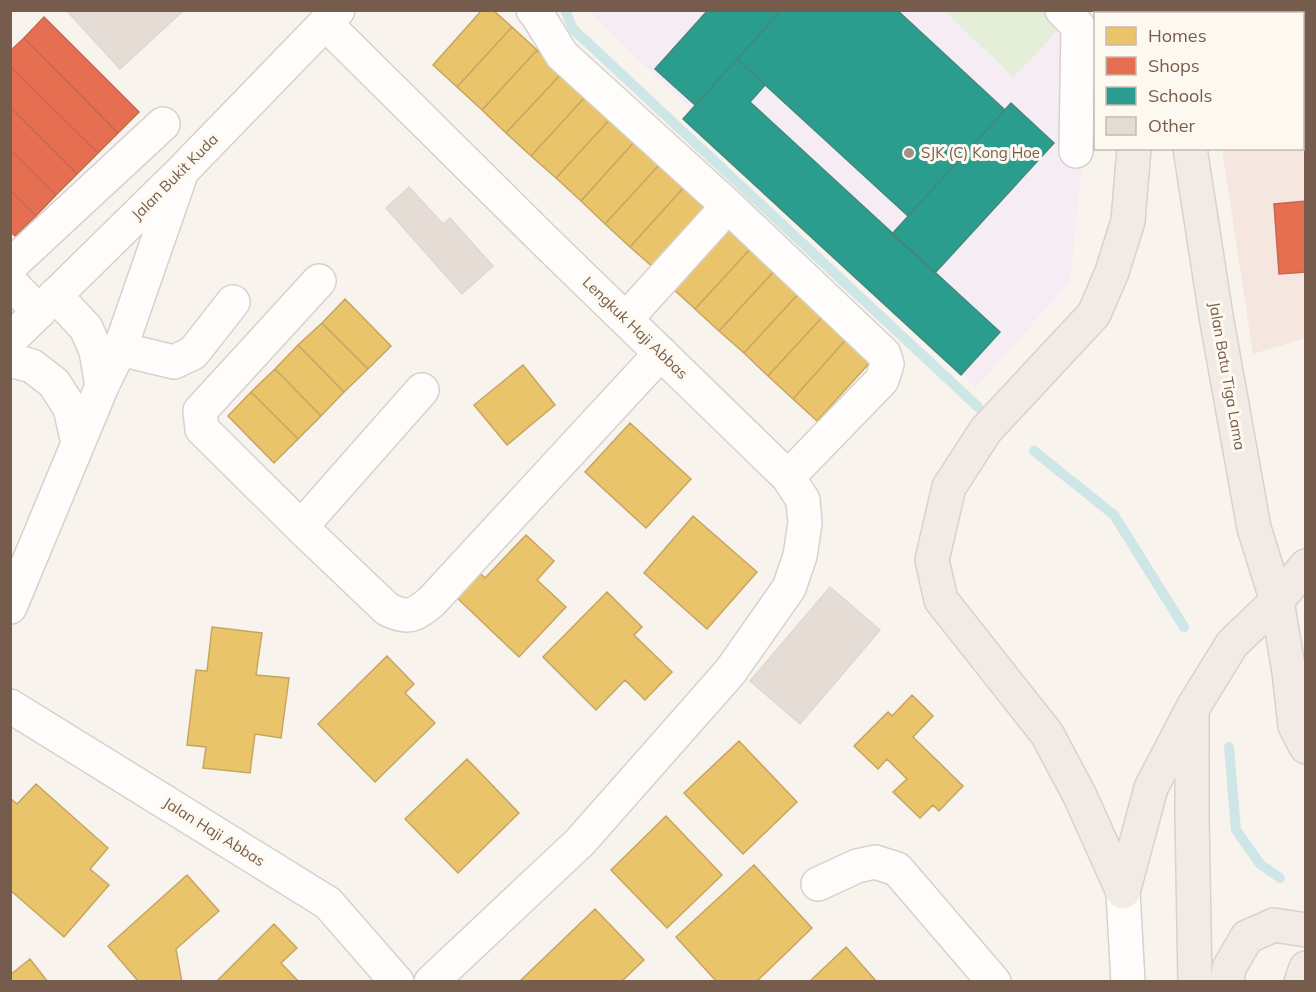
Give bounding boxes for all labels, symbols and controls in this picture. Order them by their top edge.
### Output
legend [1094,12,1304,150]
text: Homes [1148,24,1207,47]
text: Shops [1148,54,1200,77]
text: Schools [1148,84,1213,107]
text: Other [1148,114,1196,137]
street label: Jalan Bukit Kuda [127,129,222,224]
place label: SJK (C) Kong Hoe [921,143,1040,162]
marker: SJK (C) Kong Hoe [902,146,916,160]
street label: Lengkuk Haji Abbas [579,272,692,383]
street label: Jalan Batu Tiga Lama [1205,300,1250,452]
street label: Jalan Haji Abbas [160,793,269,870]

